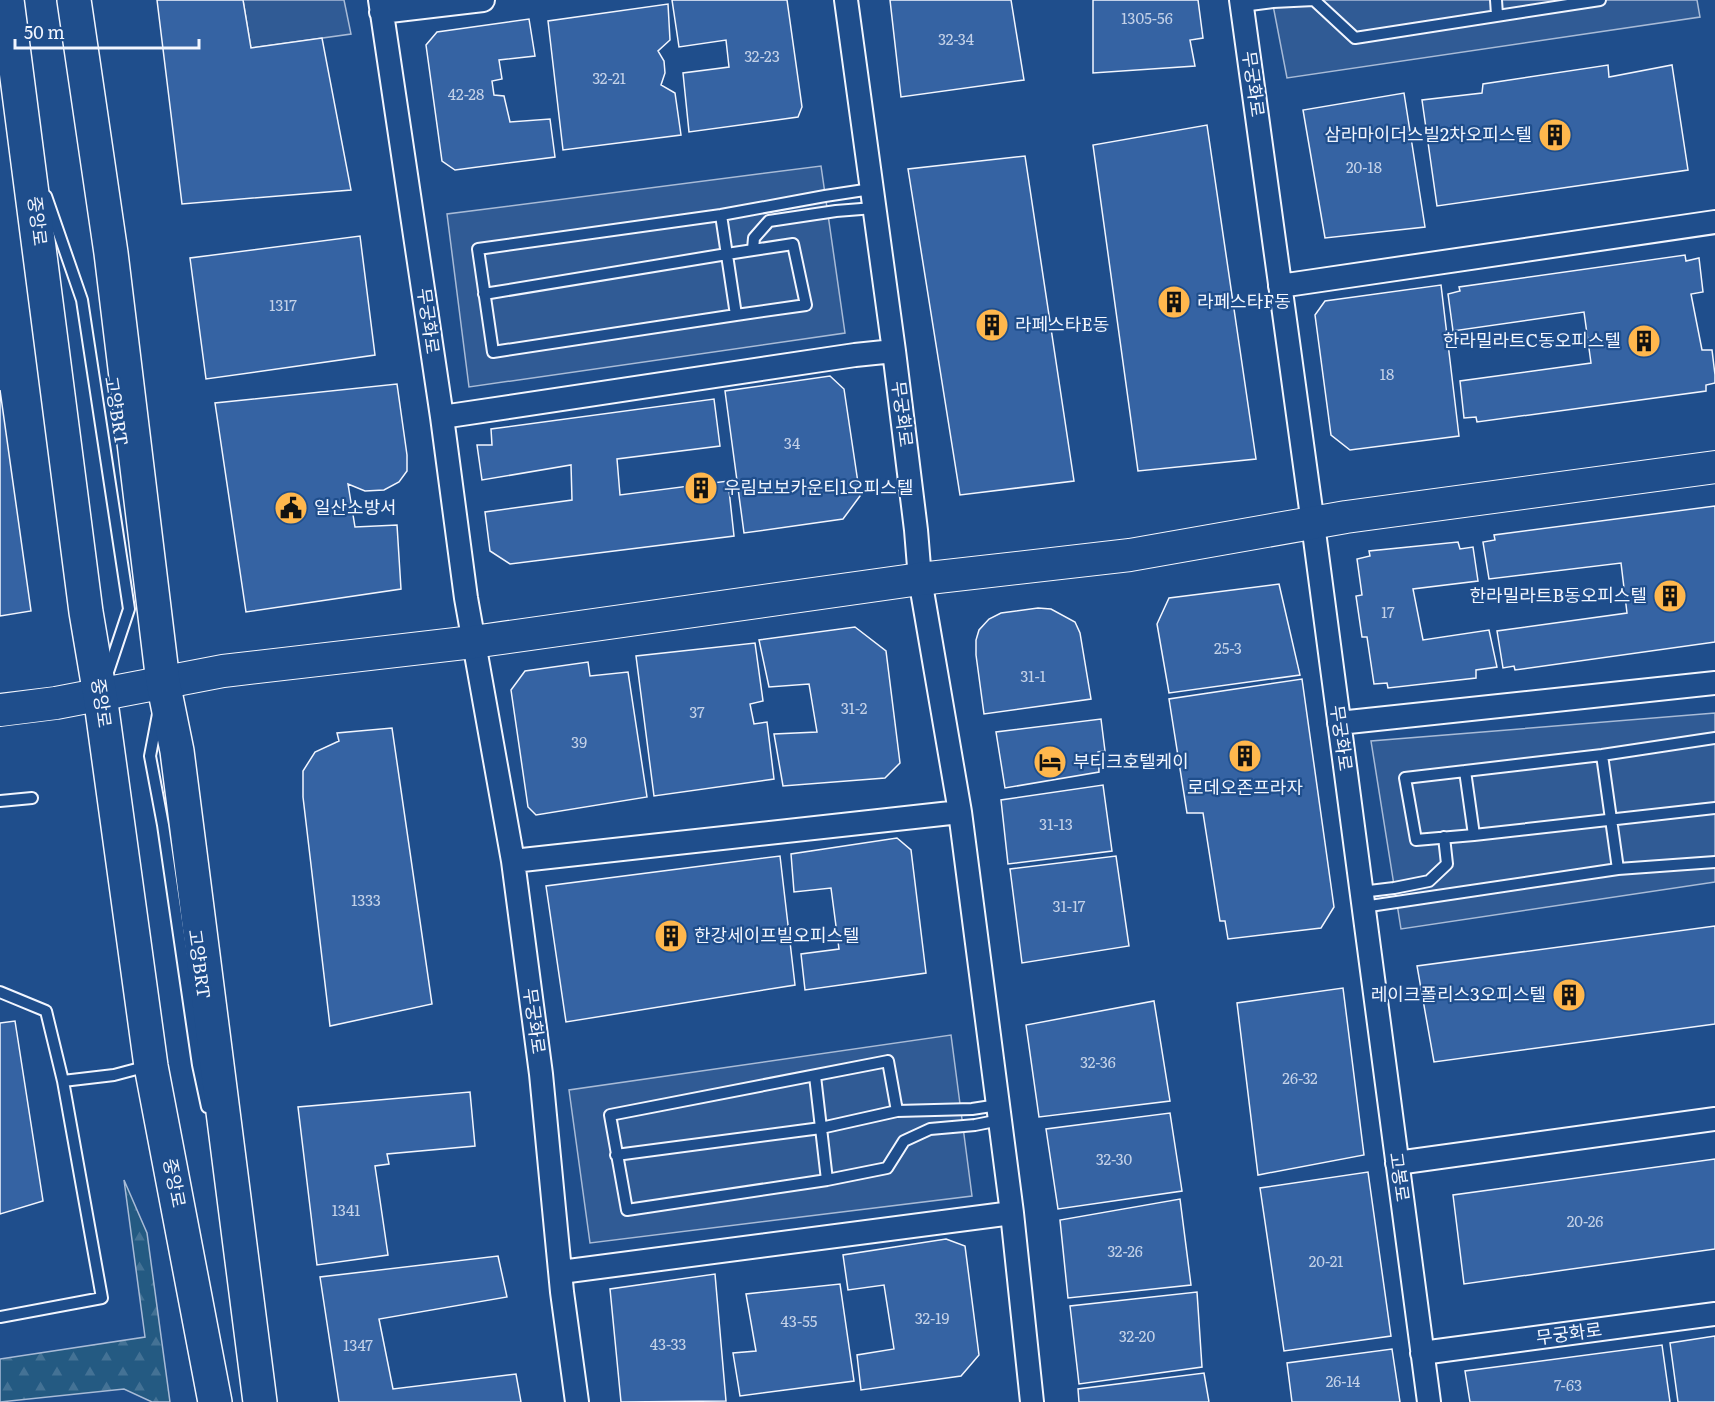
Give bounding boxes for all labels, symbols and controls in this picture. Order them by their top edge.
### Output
house number: 1305-56 [1121,6,1173,29]
scale bar [15,12,200,50]
text: 50 m [24,18,65,45]
house number: 32-34 [938,27,974,50]
house number: 32-23 [744,44,780,67]
street label: 무궁화로 [1237,49,1272,118]
house number: 32-21 [592,66,626,89]
house number: 42-28 [448,82,484,105]
building icon: 삼라마이더스빌2차오피스텔 [1537,117,1573,153]
place label: 삼라마이더스빌2차오피스텔 [1324,120,1532,147]
house number: 20-18 [1346,155,1382,178]
street label: 중앙로 [22,195,55,247]
building icon: 라페스타F동 [1156,284,1192,320]
street label: 무궁화로 [412,286,447,355]
place label: 라페스타F동 [1197,287,1291,314]
house number: 1317 [269,293,297,316]
building icon: 라페스타E동 [974,307,1010,343]
place label: 라페스타E동 [1015,310,1109,337]
building icon: 한라밀라트C동오피스텔 [1626,323,1662,359]
place label: 한라밀라트C동오피스텔 [1443,326,1621,353]
house number: 18 [1380,362,1394,385]
street label: 고양BRT [99,374,136,447]
street label: 무궁화로 [886,379,921,448]
house number: 34 [784,431,800,454]
building icon: 우림보보카운티1오피스텔 [683,470,719,506]
place label: 우림보보카운티1오피스텔 [724,473,914,500]
public building icon: 일산소방서 [273,490,309,526]
place label: 일산소방서 [314,493,397,520]
building icon: 한라밀라트B동오피스텔 [1652,578,1688,614]
place label: 한라밀라트B동오피스텔 [1470,581,1647,608]
house number: 17 [1381,600,1395,623]
house number: 25-3 [1214,636,1242,659]
house number: 31-1 [1020,664,1046,687]
street label: 중앙로 [86,676,119,729]
house number: 31-2 [841,696,868,719]
house number: 37 [689,700,705,723]
street label: 무궁화로 [1325,703,1360,772]
house number: 39 [571,730,587,753]
building icon: 로데오존프라자 [1227,738,1263,774]
hotel icon: 부티크호텔케이 [1032,744,1068,780]
place label: 부티크호텔케이 [1073,747,1189,774]
place label: 로데오존프라자 [1187,773,1303,800]
house number: 31-13 [1039,812,1073,835]
house number: 1333 [351,888,381,911]
house number: 31-17 [1053,894,1086,917]
building icon: 한강세이프빌오피스텔 [653,918,689,954]
place label: 한강세이프빌오피스텔 [694,921,860,948]
street label: 고양BRT [182,927,219,1000]
building icon: 레이크폴리스3오피스텔 [1551,977,1587,1013]
place label: 레이크폴리스3오피스텔 [1371,980,1546,1007]
street label: 무궁화로 [518,986,553,1055]
house number: 32-36 [1080,1050,1116,1073]
house number: 26-32 [1282,1066,1318,1089]
house number: 32-30 [1096,1147,1133,1170]
street label: 고봉로 [1384,1150,1417,1203]
street label: 중앙로 [157,1156,193,1210]
house number: 1341 [332,1198,360,1221]
house number: 20-26 [1567,1209,1603,1232]
house number: 32-26 [1107,1239,1143,1262]
house number: 20-21 [1309,1249,1343,1272]
house number: 32-19 [915,1306,949,1329]
house number: 43-55 [781,1309,818,1332]
street label: 무궁화로 [1534,1315,1603,1350]
house number: 32-20 [1119,1324,1155,1347]
house number: 43-33 [650,1332,686,1355]
house number: 1347 [343,1333,373,1356]
house number: 26-14 [1326,1369,1360,1392]
house number: 7-63 [1554,1373,1582,1396]

